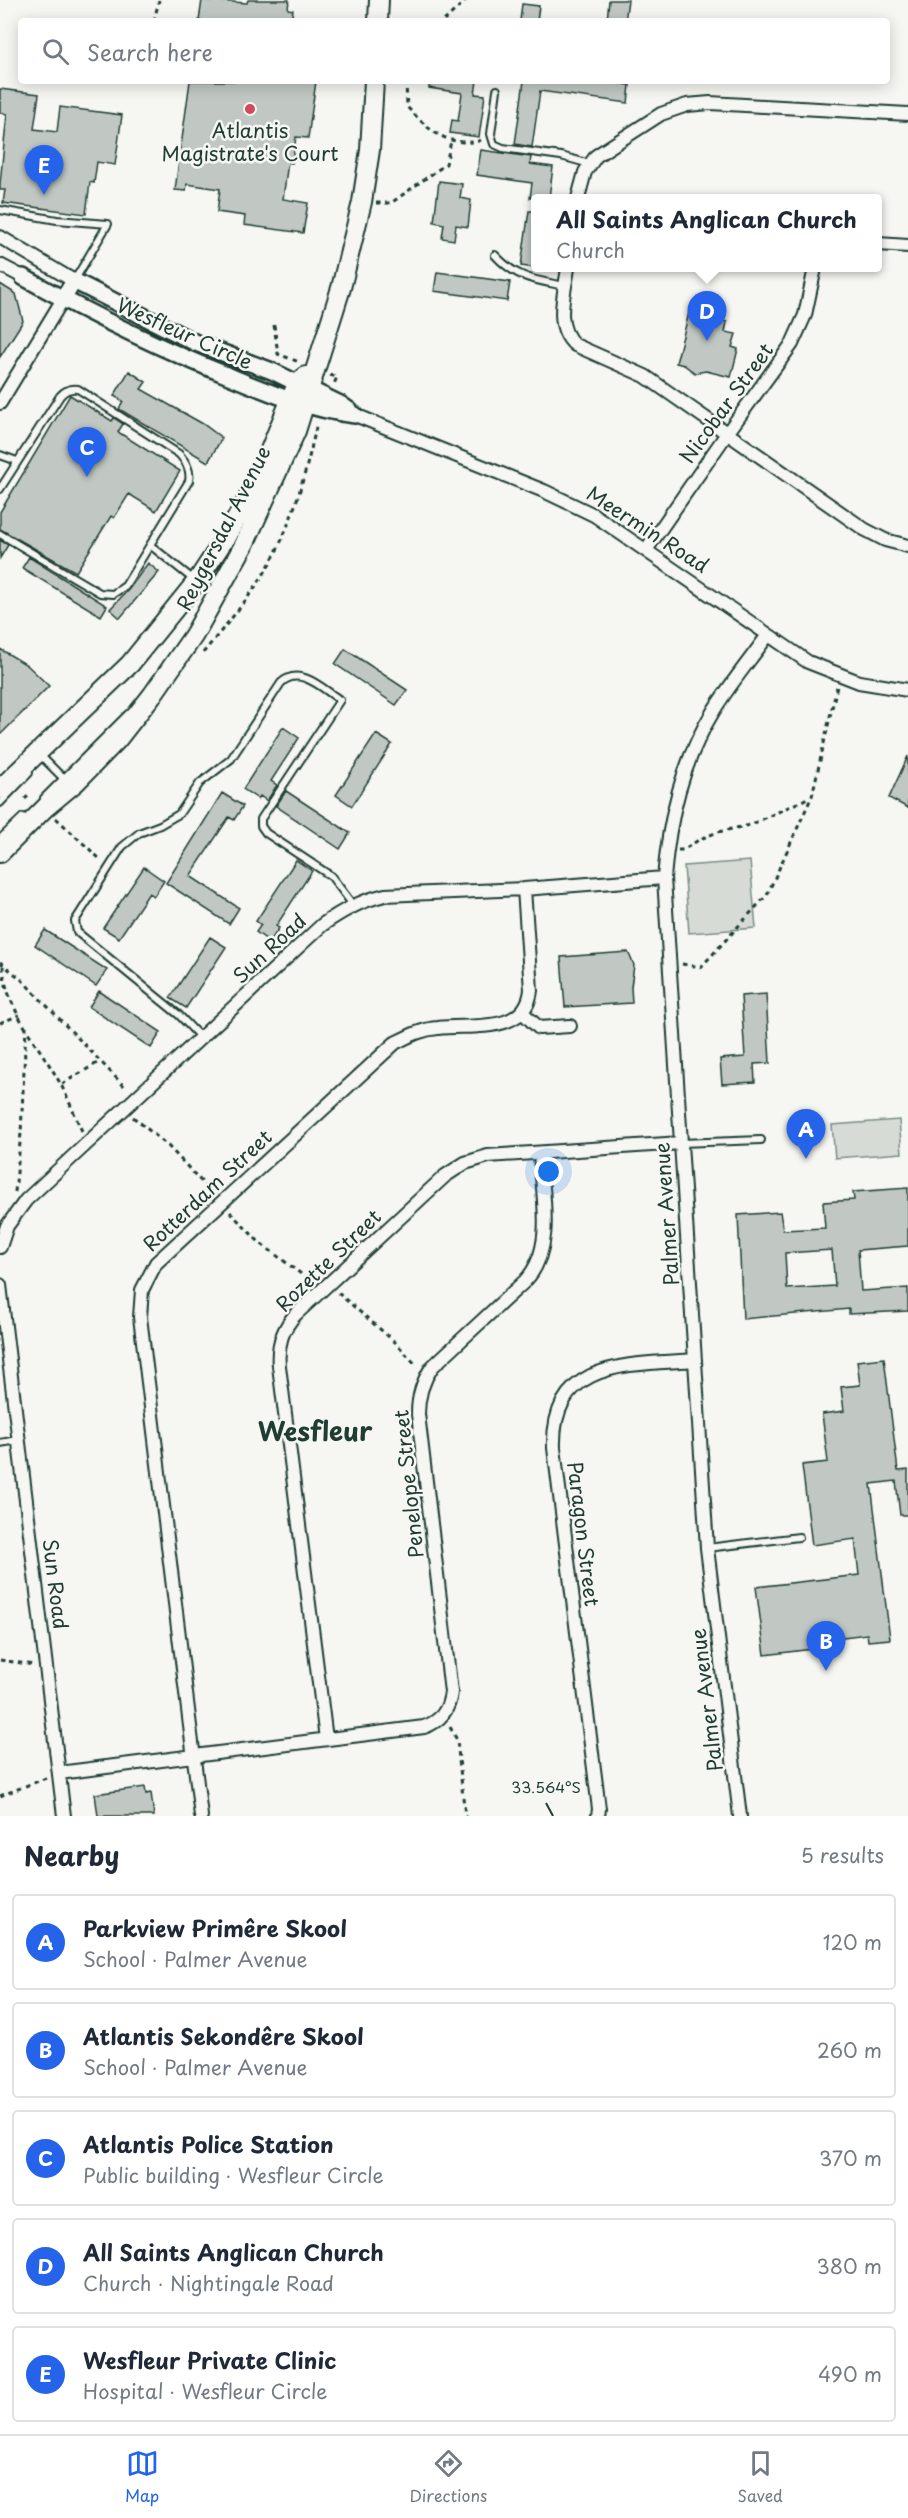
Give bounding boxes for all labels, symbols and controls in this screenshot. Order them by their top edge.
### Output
search box [18,18,890,84]
icon: search [39,35,72,68]
text: Search here [87,35,213,68]
marker: Atlantis Magistrate's Court [243,102,257,116]
place label: Atlantis Magistrate's Court [162,115,338,168]
pin: E [24,146,63,195]
popup [531,194,882,272]
text: All Saints Anglican Church [556,202,857,235]
text: Church [556,235,625,265]
street label: Wesfleur Circle [112,290,258,376]
pin: D [688,292,726,341]
street label: Nicobar Street [672,336,780,470]
pin: C [68,428,106,477]
street label: Reygersdal Avenue [168,440,278,616]
street label: Meermin Road [581,478,715,580]
street label: Sun Road [225,906,313,990]
pin: A [786,1110,826,1159]
street label: Rotterdam Street [136,1122,278,1258]
street label: Palmer Avenue [646,1141,686,1287]
your location [534,1157,563,1186]
street label: Rozette Street [268,1202,388,1318]
street label: Penelope Street [385,1408,431,1560]
district label: Wesfleur [258,1411,373,1450]
street label: Paragon Street [560,1460,608,1608]
street label: Sun Road [36,1537,76,1631]
pin: B [806,1622,846,1671]
street label: Palmer Avenue [682,1627,730,1773]
text: 33.564°S [511,1775,581,1798]
text: Nearby [24,1836,119,1875]
text: 5 results [801,1840,884,1870]
text: Parkview Primêre Skool [83,1911,347,1944]
text: A [38,1927,53,1957]
text: 120 m [823,1927,882,1957]
text: School · Palmer Avenue [83,1944,308,1974]
text: Atlantis Sekondêre Skool [83,2019,364,2052]
text: B [39,2035,52,2065]
text: 260 m [817,2035,882,2065]
text: School · Palmer Avenue [83,2052,308,2082]
text: Atlantis Police Station [83,2127,334,2160]
text: C [38,2143,53,2173]
text: 370 m [819,2143,882,2173]
text: Public building · Wesfleur Circle [83,2160,384,2190]
text: All Saints Anglican Church [83,2235,384,2268]
text: D [38,2251,53,2281]
text: 380 m [816,2251,882,2281]
text: Church · Nightingale Road [83,2268,334,2298]
text: Wesfleur Private Clinic [83,2343,336,2376]
text: E [39,2359,52,2389]
text: 490 m [818,2359,882,2389]
text: Hospital · Wesfleur Circle [83,2376,328,2406]
tab: Map [125,2447,159,2507]
tab: Directions [409,2447,487,2507]
tab: Saved [737,2447,783,2507]

